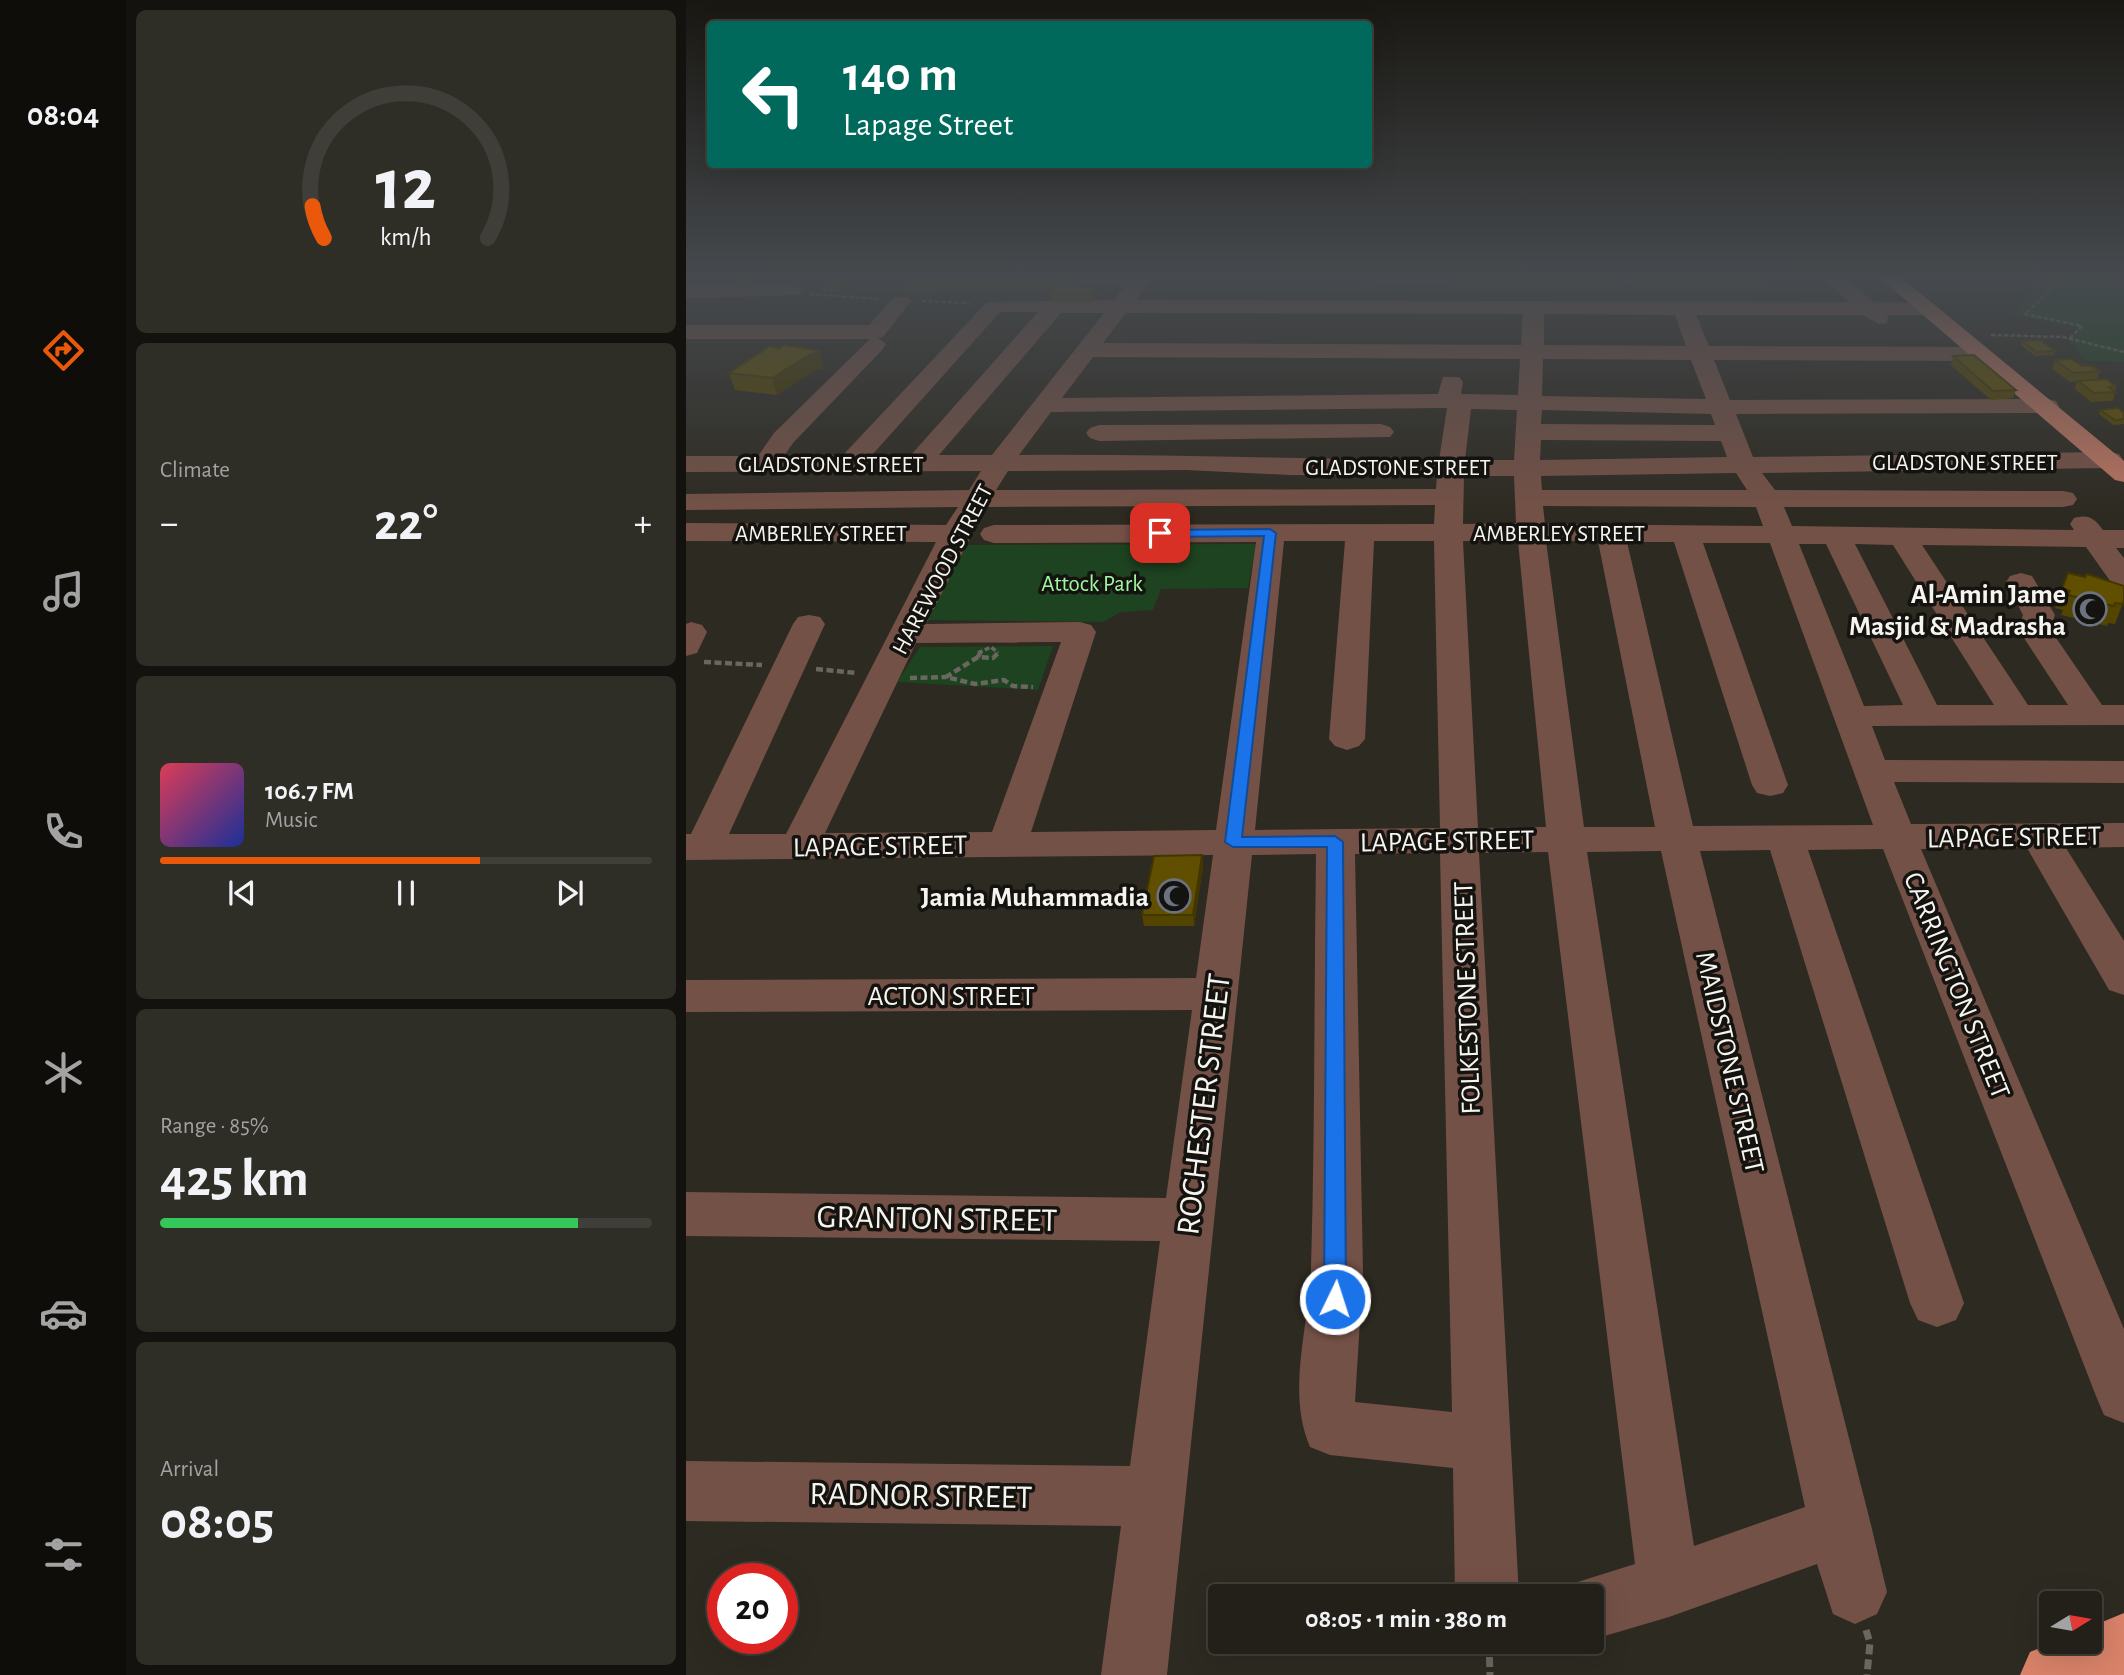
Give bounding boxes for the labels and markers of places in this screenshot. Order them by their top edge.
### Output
pin [1130,503,1190,563]
place label: Al-Amin Jame Masjid & Madrasha [1849,581,2066,641]
mosque icon: Al-Amin Jame Masjid & Madrasha [2071,590,2109,628]
mosque icon: Jamia Muhammadia [1155,877,1193,915]
place label: Jamia Muhammadia [920,884,1149,912]

